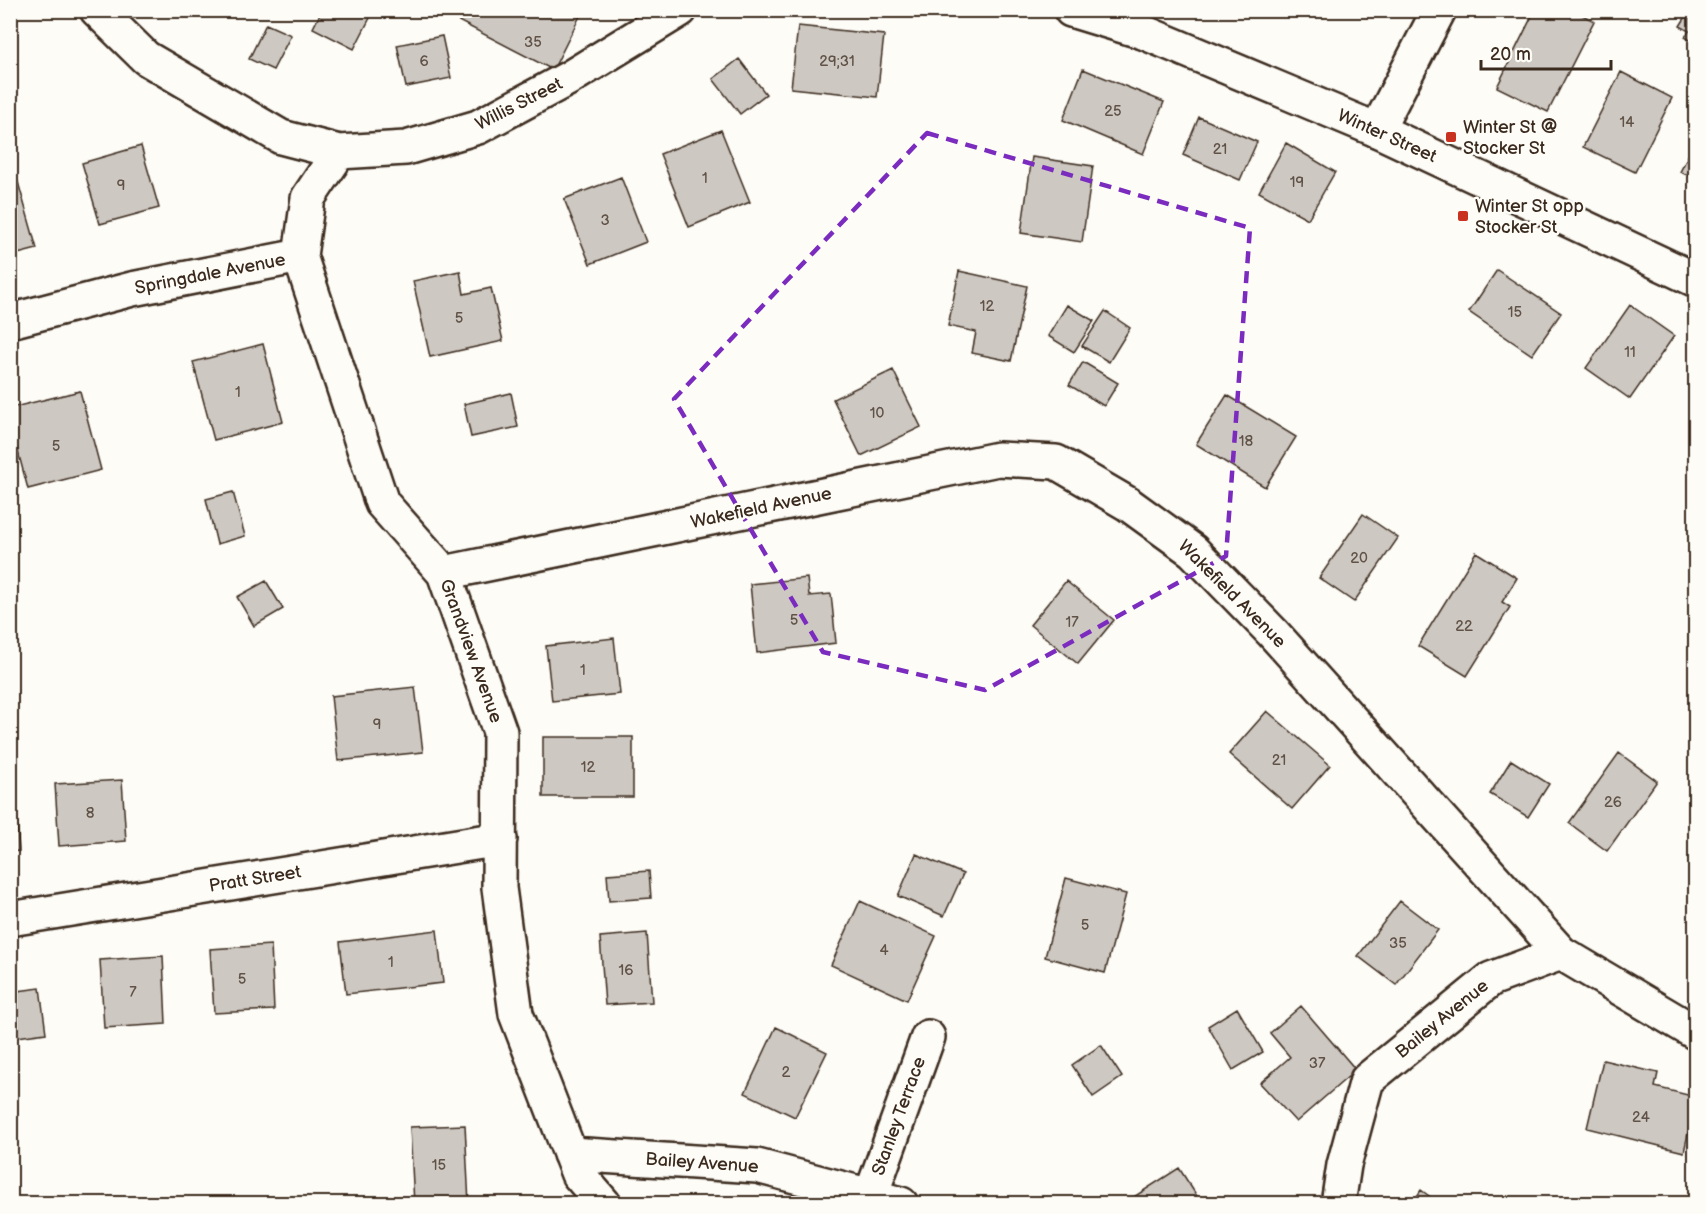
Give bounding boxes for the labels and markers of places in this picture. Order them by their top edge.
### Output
place label: Winter St @ Stocker St [1463,117,1557,159]
marker: Winter St @ Stocker St [1444,130,1458,144]
place label: Winter St opp Stocker St [1475,196,1584,238]
marker: Winter St opp Stocker St [1456,209,1470,223]

